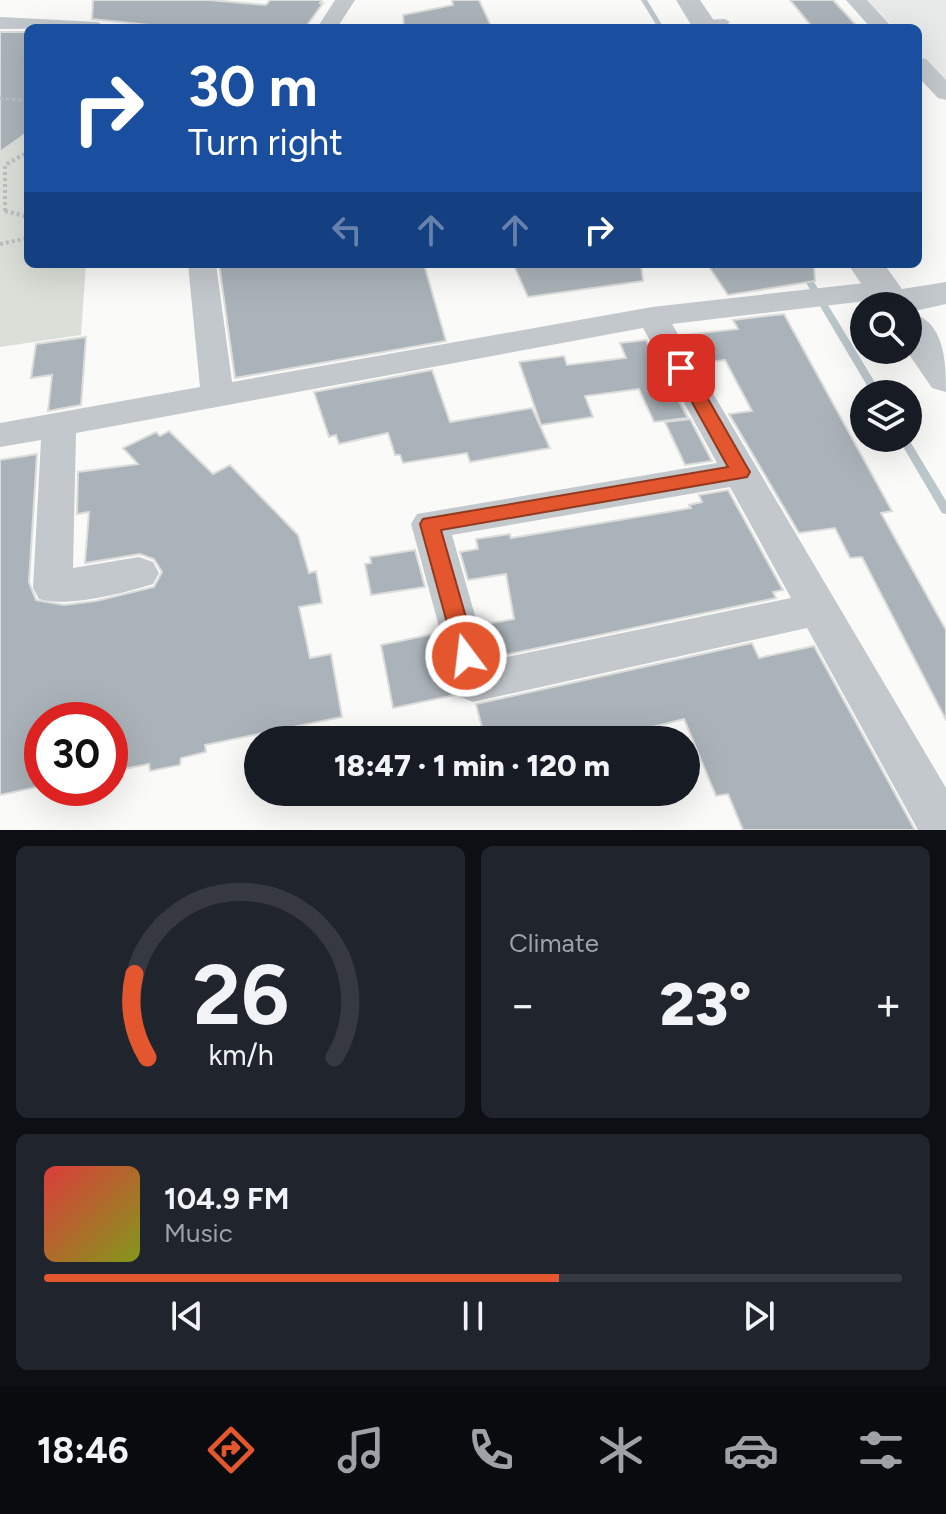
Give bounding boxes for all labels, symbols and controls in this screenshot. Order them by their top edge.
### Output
text: 30 m [188,53,318,120]
icon: right [56,56,160,160]
text: Turn right [188,121,343,164]
icon: left [325,208,369,252]
icon: ahead [409,208,453,252]
icon: ahead [493,208,537,252]
icon: right [577,208,621,252]
map controls [850,292,922,452]
button: search [850,292,922,364]
pin [647,334,715,402]
icon: arrive [659,346,703,390]
button: layers [850,380,922,452]
position arrow [424,614,508,698]
speed limit sign: 30 [24,702,128,806]
text: 18:47 · 1 min · 120 m [334,747,610,784]
text: Climate [509,927,599,959]
text: 26 [192,945,289,1045]
text: 23° [660,968,751,1040]
text: − [509,978,536,1031]
text: + [875,978,902,1031]
text: km/h [208,1038,273,1072]
text: 104.9 FM [164,1180,289,1217]
text: Music [164,1217,233,1249]
icon: previous [165,1294,209,1338]
icon: pause [451,1294,495,1338]
icon: next [737,1294,781,1338]
icon: directions [203,1422,259,1478]
icon: music [333,1422,389,1478]
icon: phone [463,1422,519,1478]
icon: climate [593,1422,649,1478]
icon: car [723,1422,779,1478]
icon: filters [853,1422,909,1478]
text: 18:46 [37,1429,129,1472]

